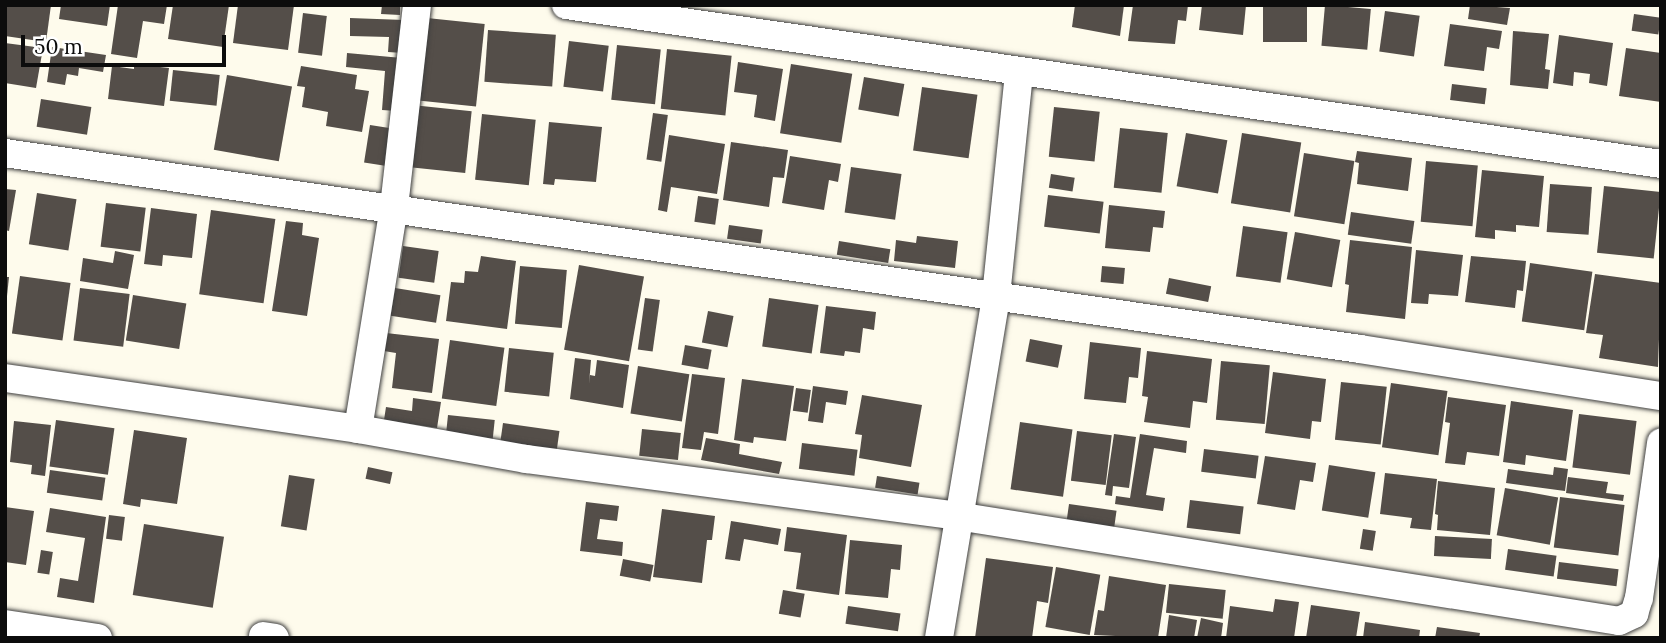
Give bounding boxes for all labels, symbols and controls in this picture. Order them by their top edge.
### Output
scale bar [24,21,229,65]
text: 50 m [34,33,83,60]

